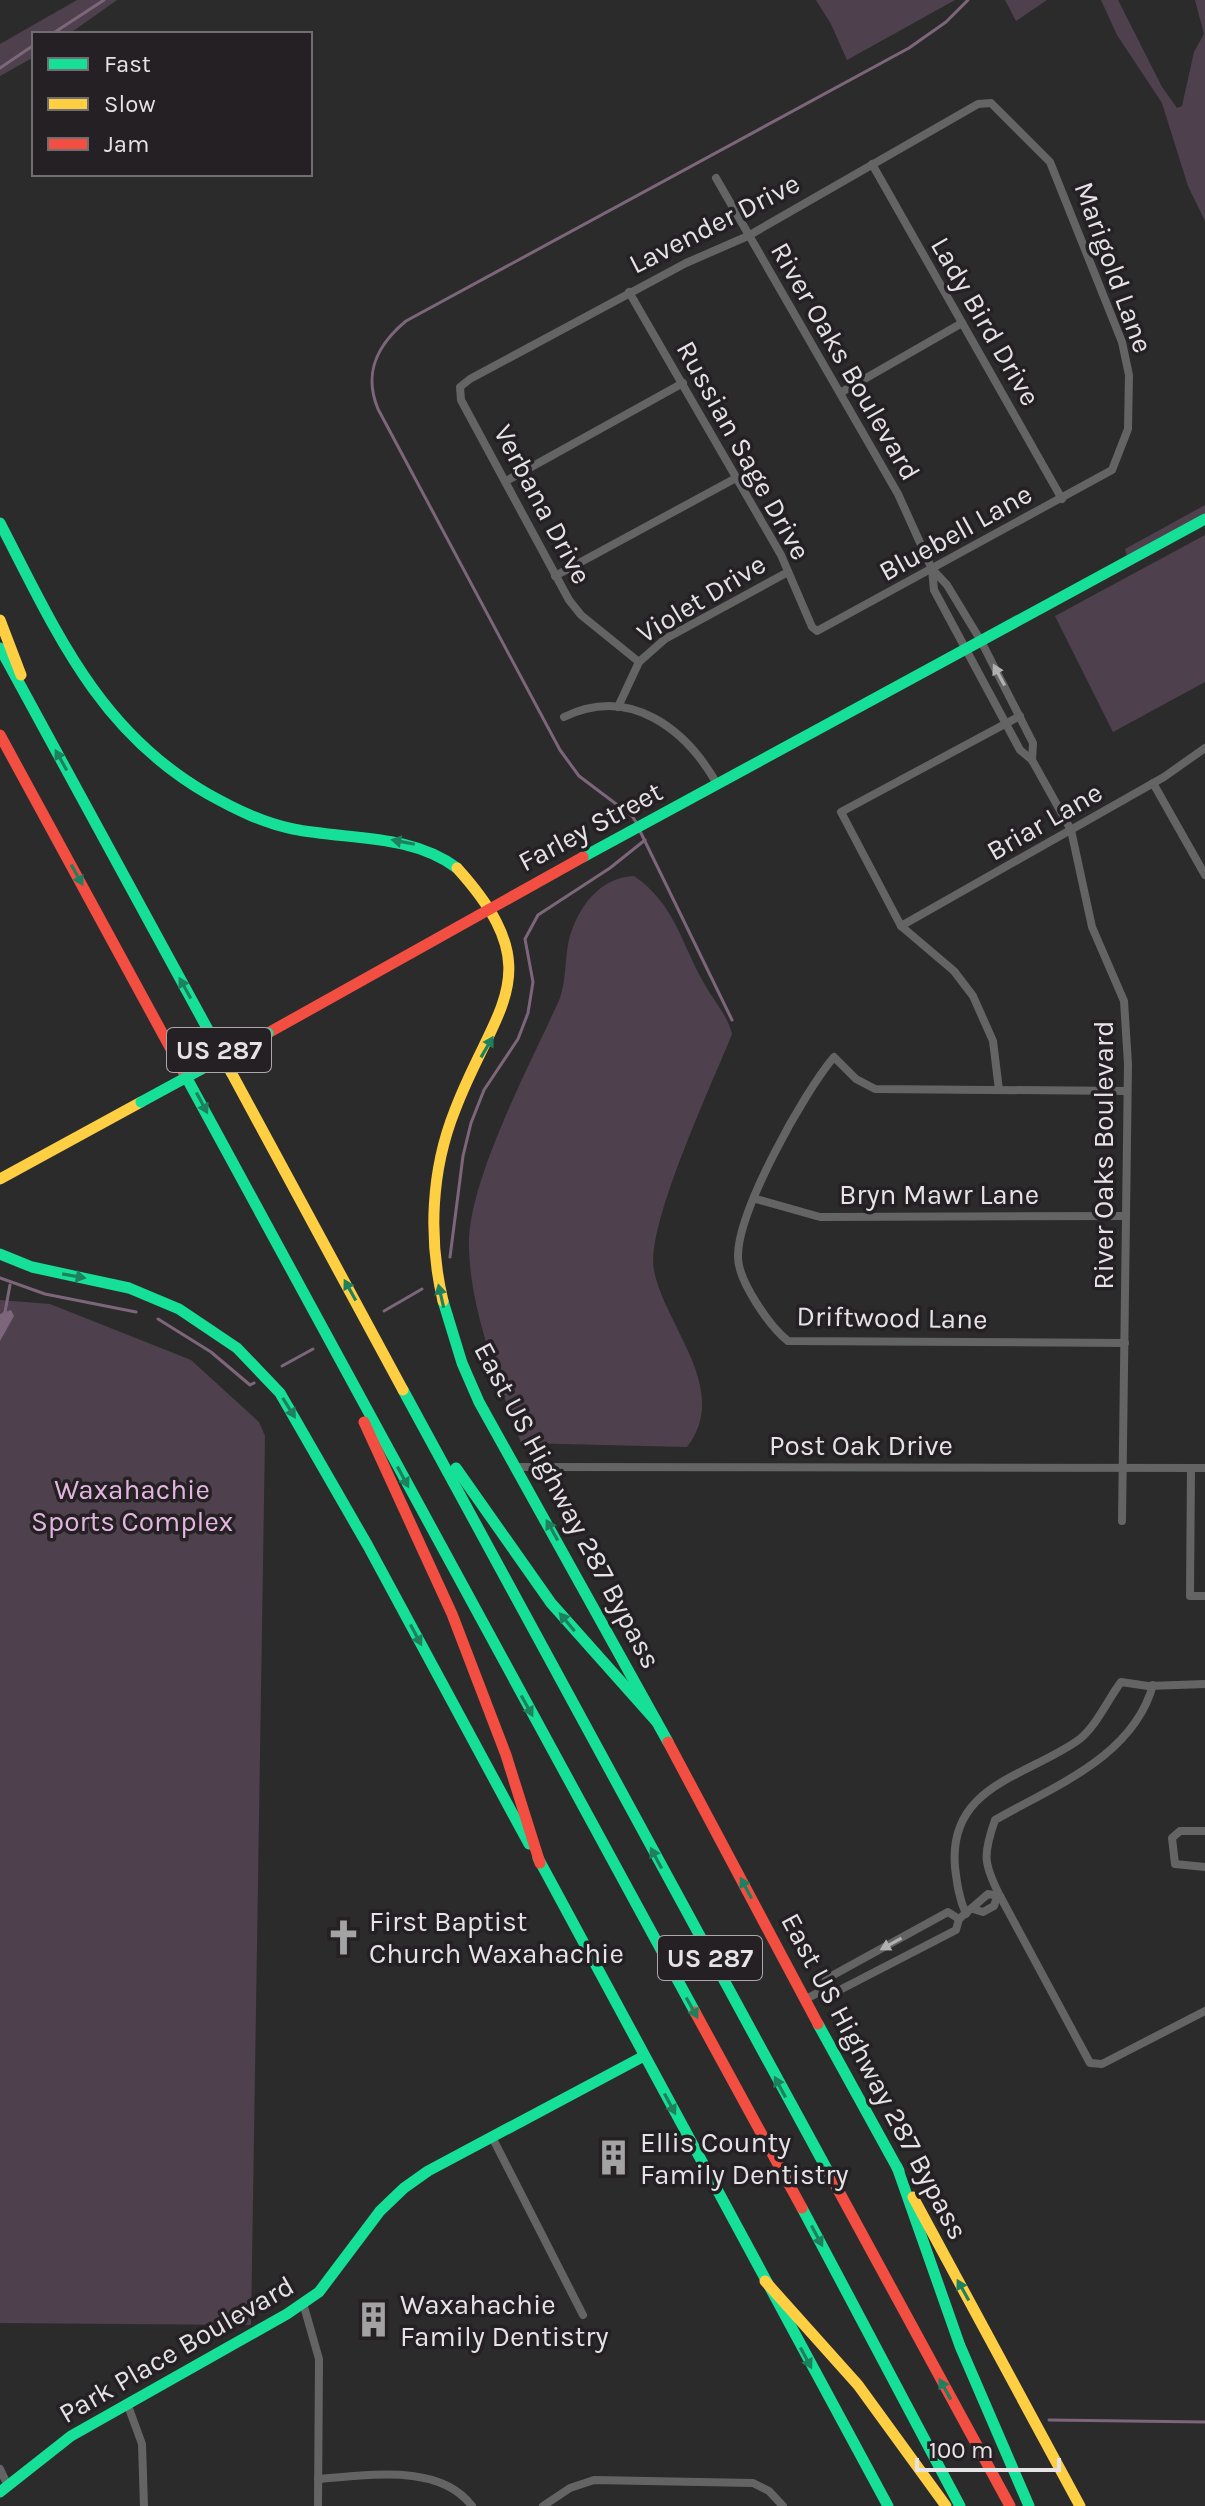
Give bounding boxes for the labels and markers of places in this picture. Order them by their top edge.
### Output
place label: First Baptist Church Waxahachie [369,1905,624,1970]
church icon: First Baptist Church Waxahachie [324,1918,362,1956]
place label: Ellis County Family Dentistry [640,2126,849,2191]
building icon: Ellis County Family Dentistry [595,2139,633,2177]
place label: Waxahachie Family Dentistry [400,2288,609,2353]
building icon: Waxahachie Family Dentistry [355,2301,393,2339]

